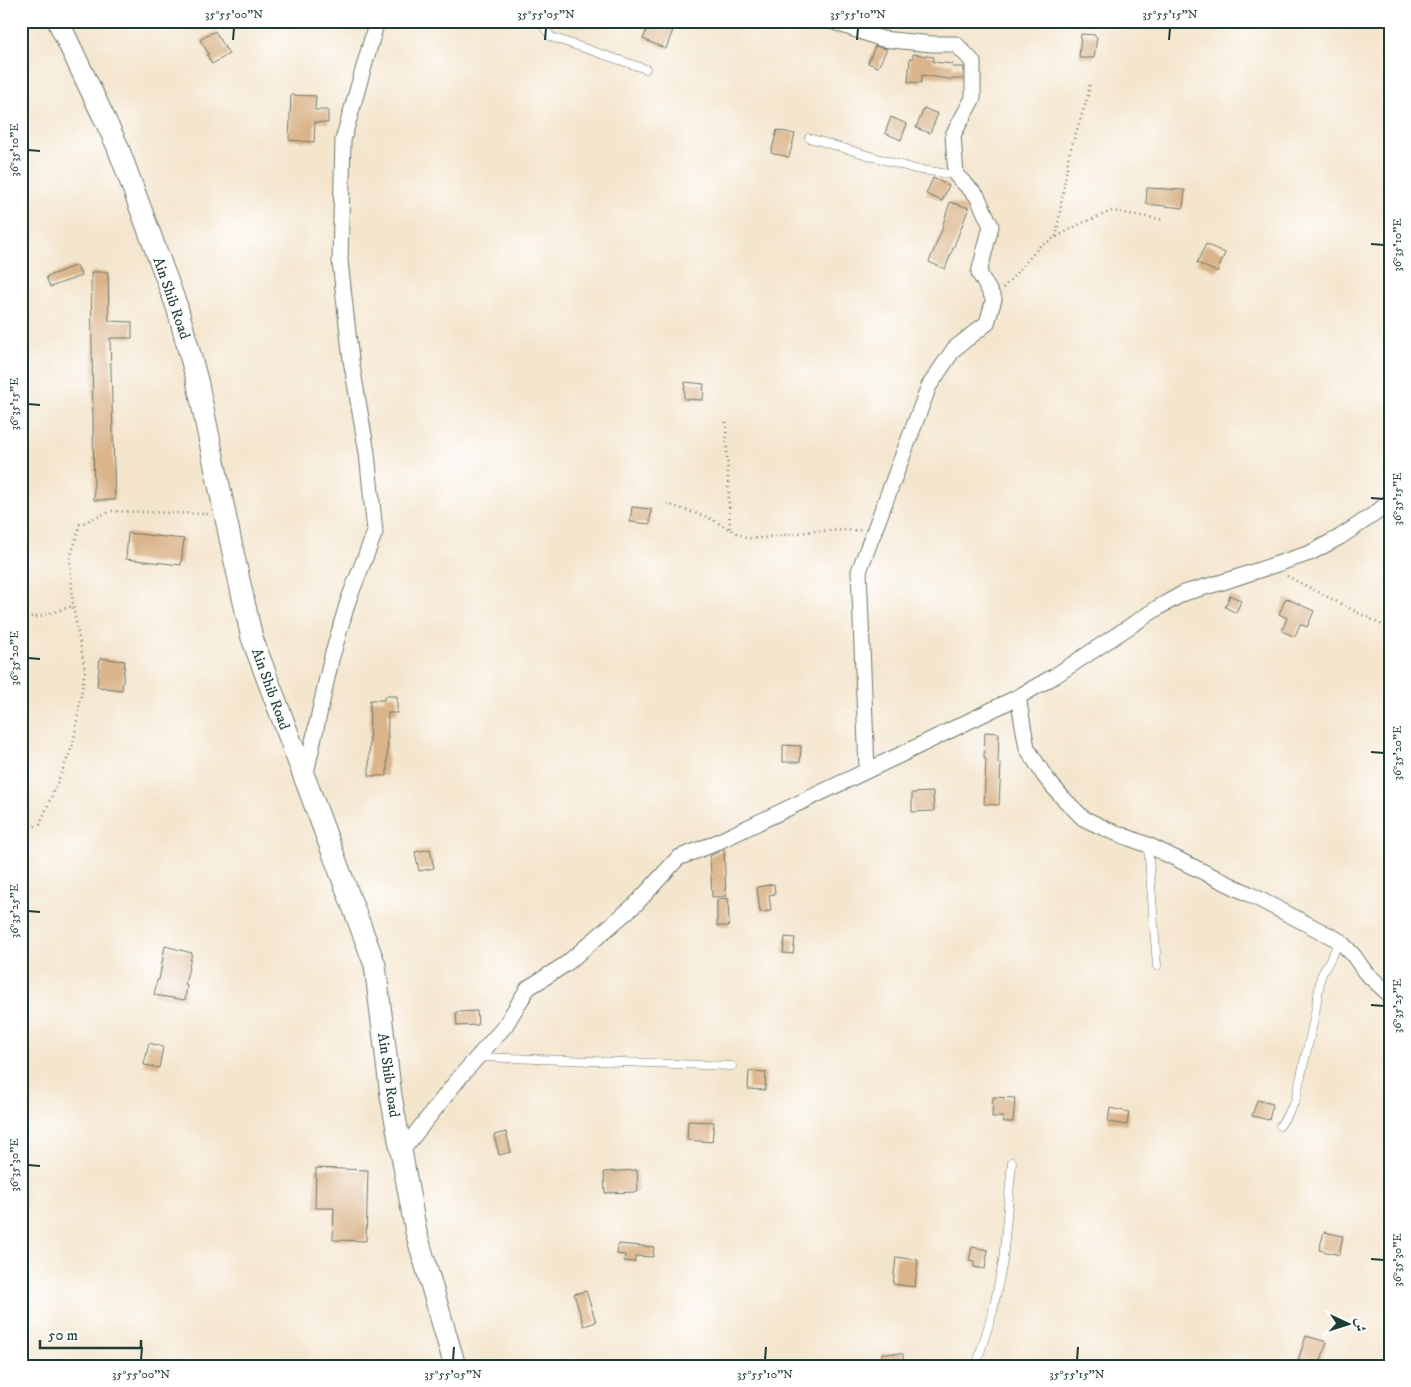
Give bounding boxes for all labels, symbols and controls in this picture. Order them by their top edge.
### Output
text: 35°55'00"N [205,7,263,22]
text: 35°55'05"N [517,7,575,22]
text: 35°55'10"N [830,7,886,22]
text: 35°55'15"N [1142,7,1198,22]
text: 36°35'10"E [7,123,22,177]
text: 36°35'10"E [1390,218,1405,272]
street label: Ain Shib Road [149,255,195,342]
text: 36°35'15"E [7,377,22,430]
text: 36°35'15"E [1390,472,1405,525]
text: 36°35'20"E [7,630,22,685]
street label: Ain Shib Road [247,646,294,733]
text: 36°35'20"E [1390,725,1405,780]
text: 36°35'25"E [7,883,22,938]
text: 36°35'25"E [1390,978,1405,1033]
street label: Ain Shib Road [373,1031,404,1119]
text: 36°35'30"E [7,1138,22,1192]
text: 36°35'30"E [1390,1233,1405,1287]
north arrow [1324,1300,1374,1350]
scale bar [40,1317,141,1349]
text: ش [1351,1317,1369,1333]
text: 50 m [48,1326,78,1345]
text: 35°55'00"N [112,1367,170,1382]
text: 35°55'05"N [424,1367,482,1382]
text: 35°55'10"N [737,1367,793,1382]
text: 35°55'15"N [1049,1367,1105,1382]

